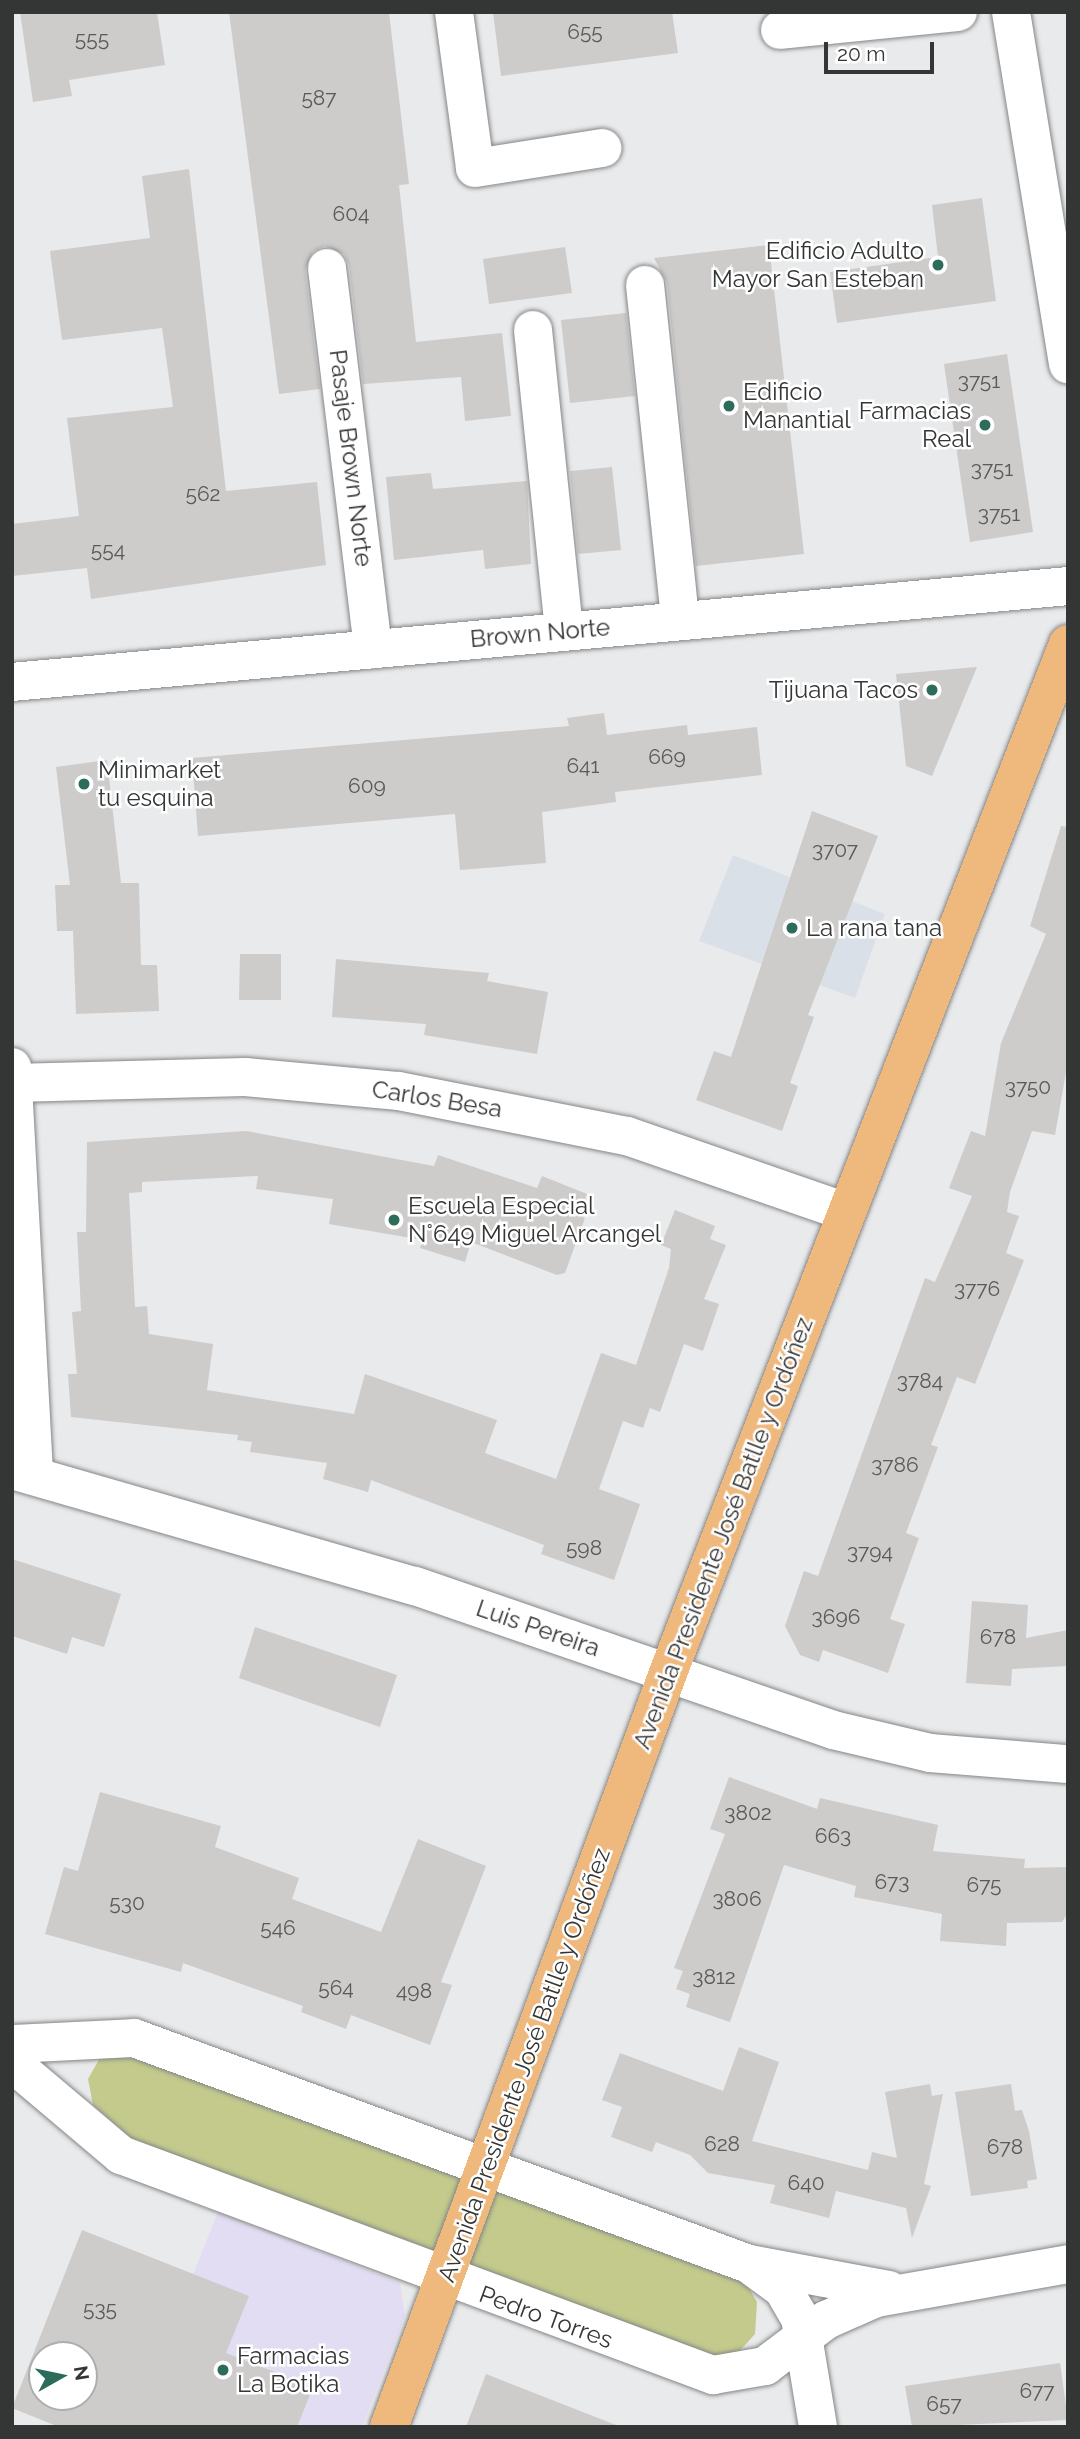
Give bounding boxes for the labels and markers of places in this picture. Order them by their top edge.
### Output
place label: Edificio Adulto Mayor San Esteban [711,237,924,293]
marker: Edificio Adulto Mayor San Esteban [930,257,946,273]
place label: Edificio Manantial [743,378,851,434]
place label: Farmacias Real [859,397,971,453]
marker: Edificio Manantial [721,398,737,414]
marker: Farmacias Real [977,417,993,433]
place label: Tijuana Tacos [768,676,918,704]
marker: Tijuana Tacos [924,682,940,698]
place label: Minimarket tu esquina [98,756,221,812]
marker: Minimarket tu esquina [76,776,92,792]
place label: La rana tana [806,914,942,942]
marker: La rana tana [784,920,800,936]
place label: Escuela Especial N°649 Miguel Arcangel [408,1192,663,1248]
marker: Escuela Especial N°649 Miguel Arcangel [386,1212,402,1228]
place label: Farmacias La Botika [237,2342,349,2398]
marker: Farmacias La Botika [215,2362,231,2378]

